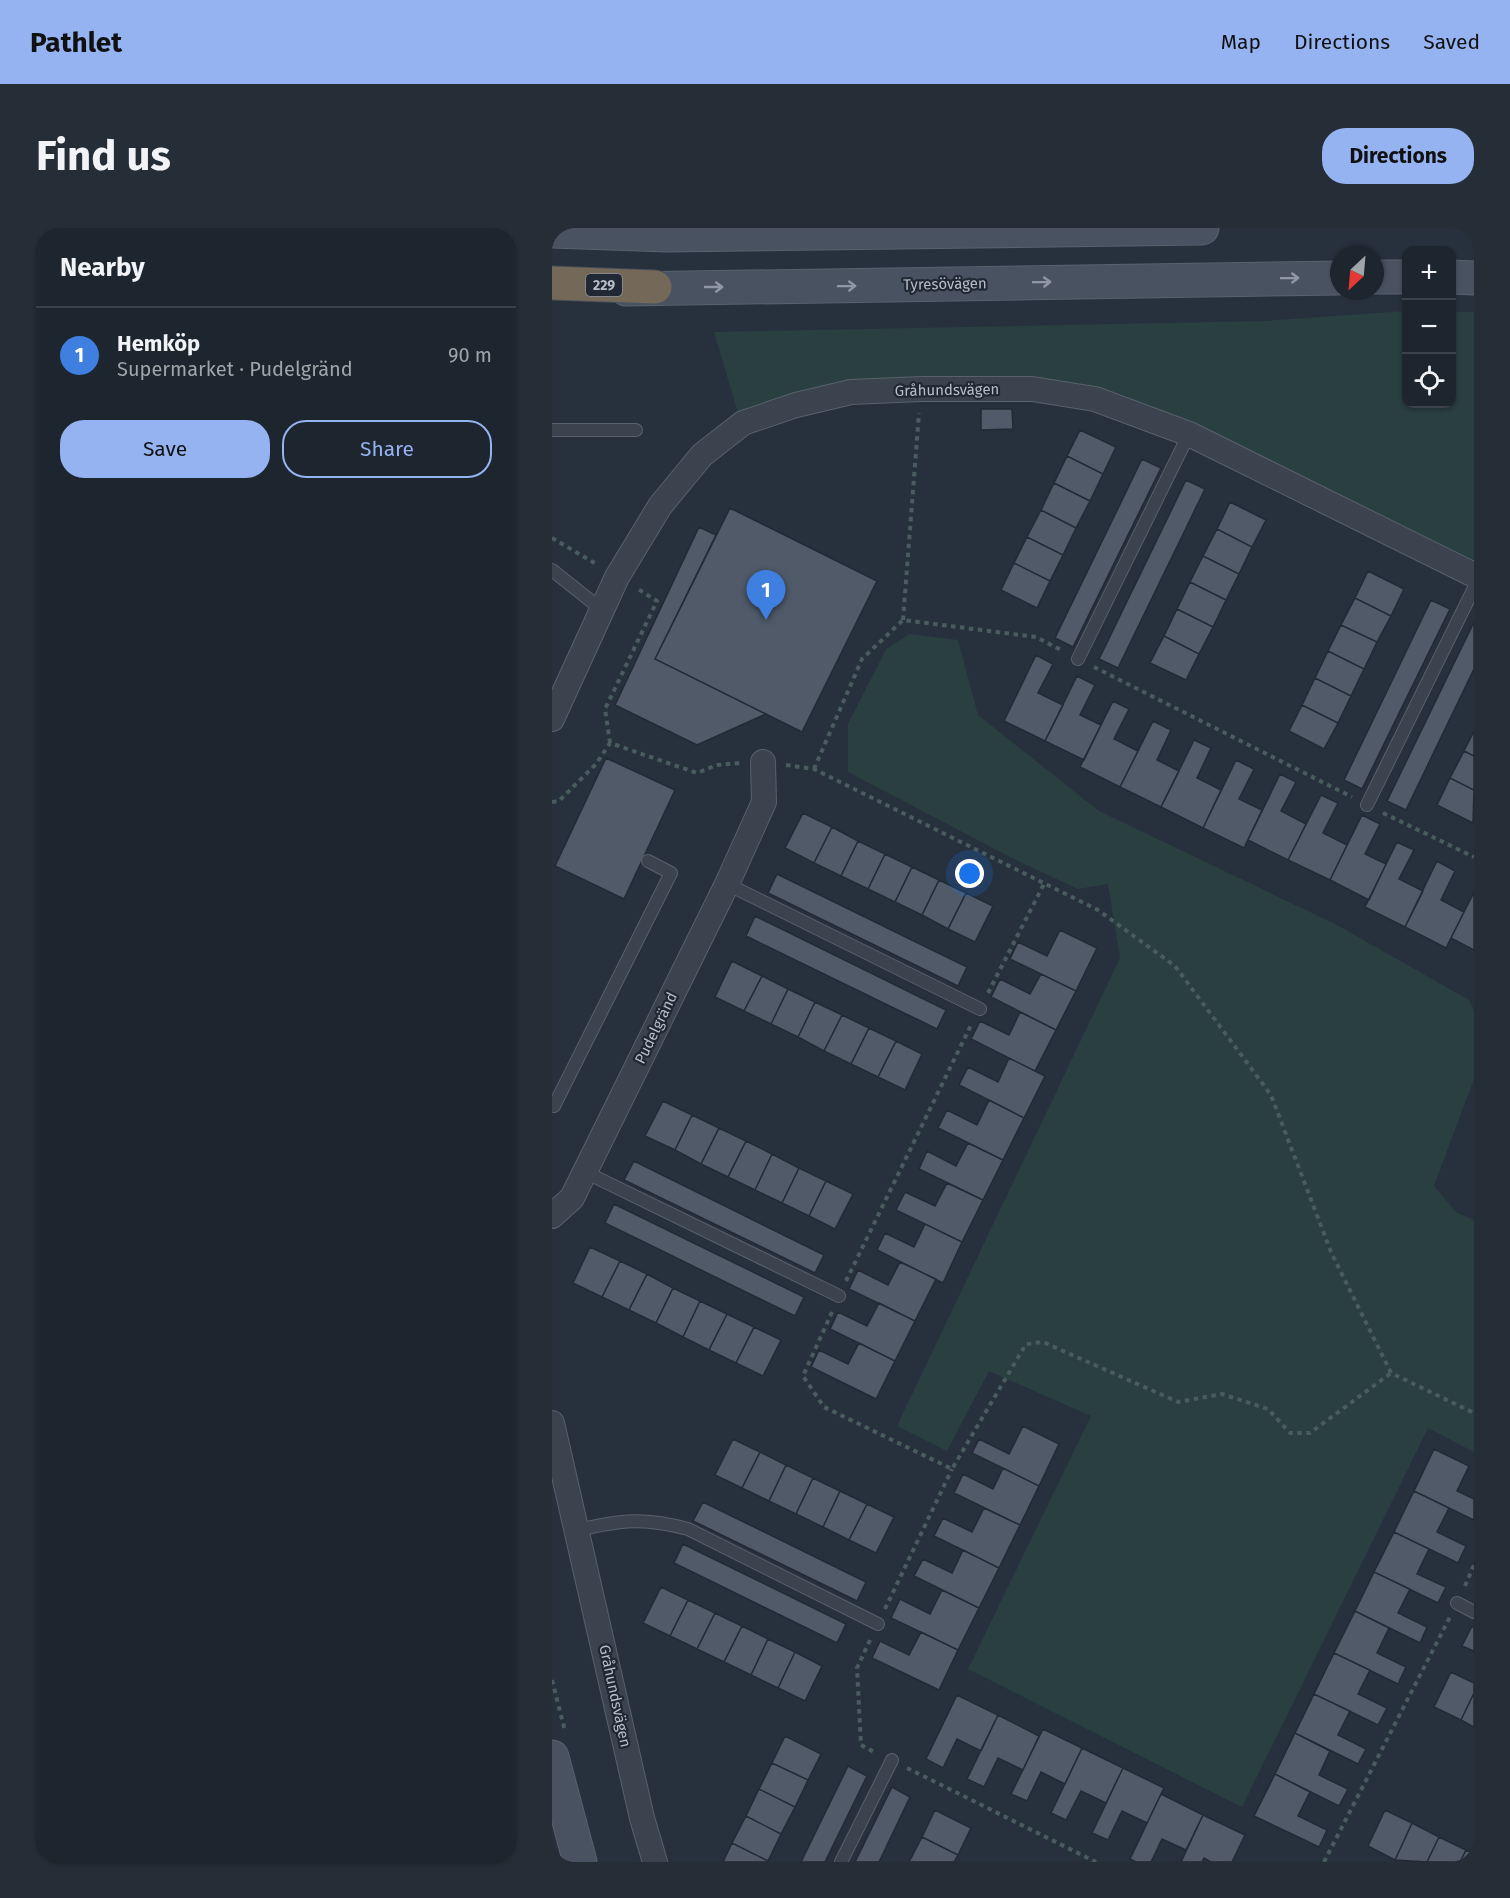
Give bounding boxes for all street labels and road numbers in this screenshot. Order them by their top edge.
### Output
road number: 229 [586,274,622,296]
street label: Tyresövägen [903,274,987,294]
street label: Gråhundsvägen [895,380,999,400]
street label: Pudelgränd [631,989,681,1067]
street label: Gråhundsvägen [595,1643,635,1749]

